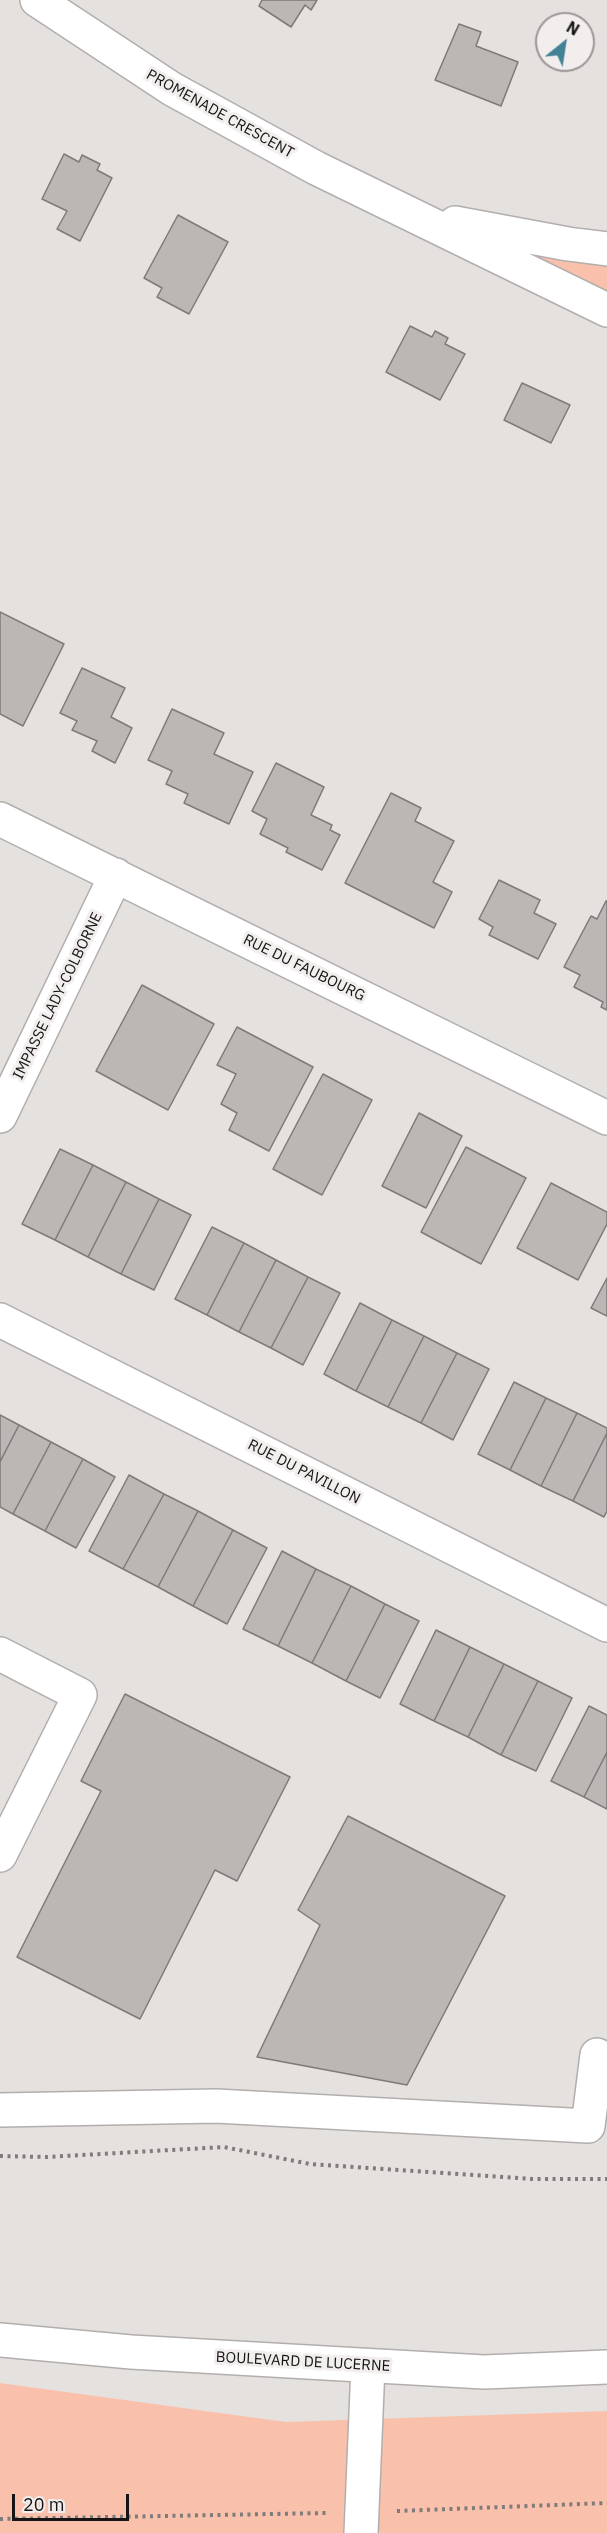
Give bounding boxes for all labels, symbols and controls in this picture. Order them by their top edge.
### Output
north arrow [535,12,595,72]
text: N [563,17,583,40]
street label: PROMENADE CRESCENT [143,66,297,162]
street label: IMPASSE LADY-COLBORNE [10,909,106,1083]
street label: RUE DU FAUBOURG [240,931,368,1005]
street label: RUE DU PAVILLON [245,1436,363,1508]
street label: BOULEVARD DE LUCERNE [215,2348,391,2376]
scale bar [15,2482,132,2520]
text: 20 m [23,2493,65,2516]

